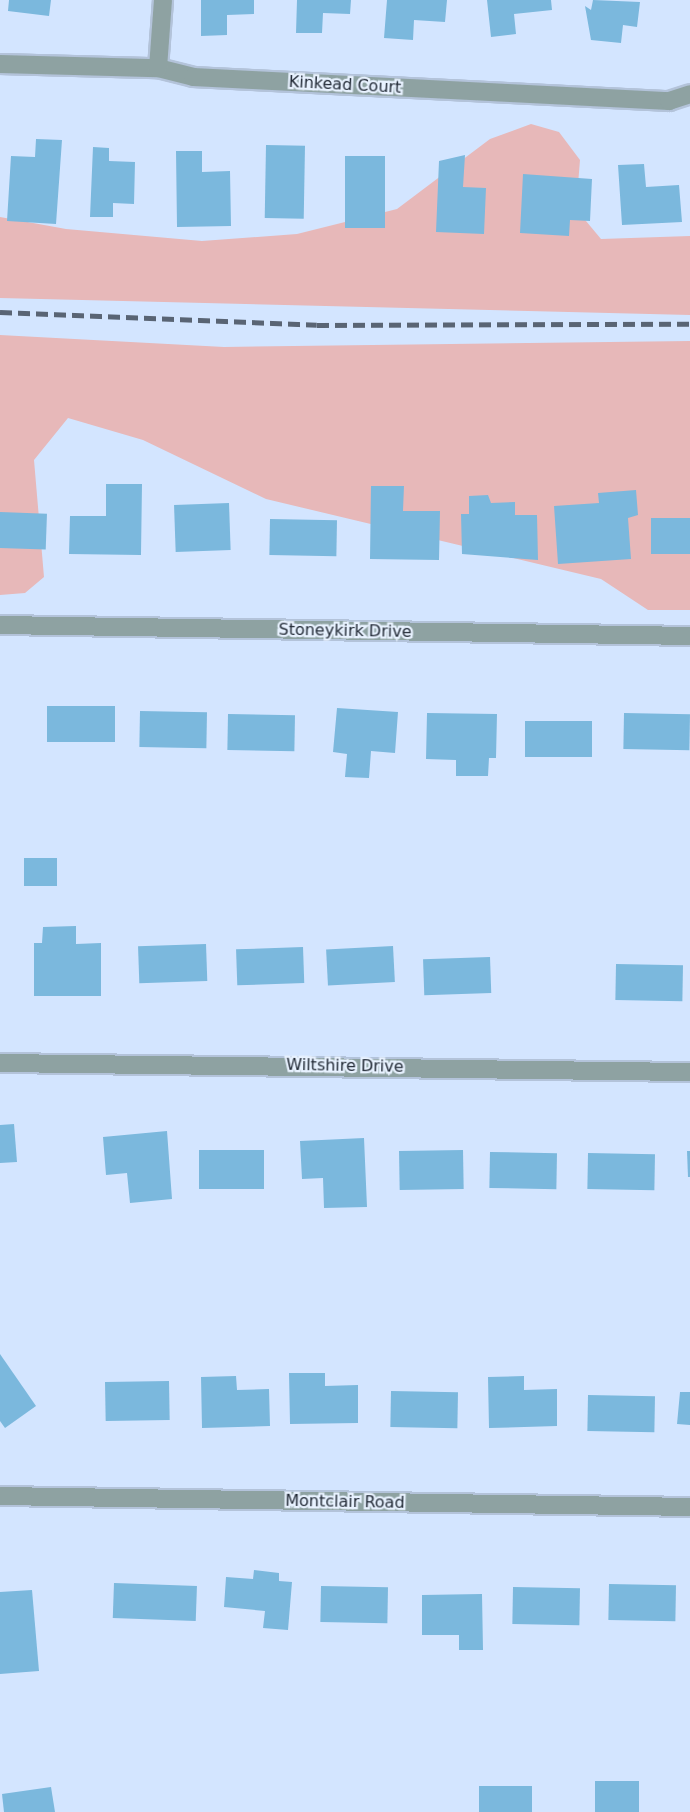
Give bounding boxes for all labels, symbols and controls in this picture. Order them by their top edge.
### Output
street label: Kinkead Court [288,72,402,98]
street label: Stoneykirk Drive [278,620,412,642]
street label: Wiltshire Drive [286,1055,404,1077]
street label: Montclair Road [285,1491,405,1513]

